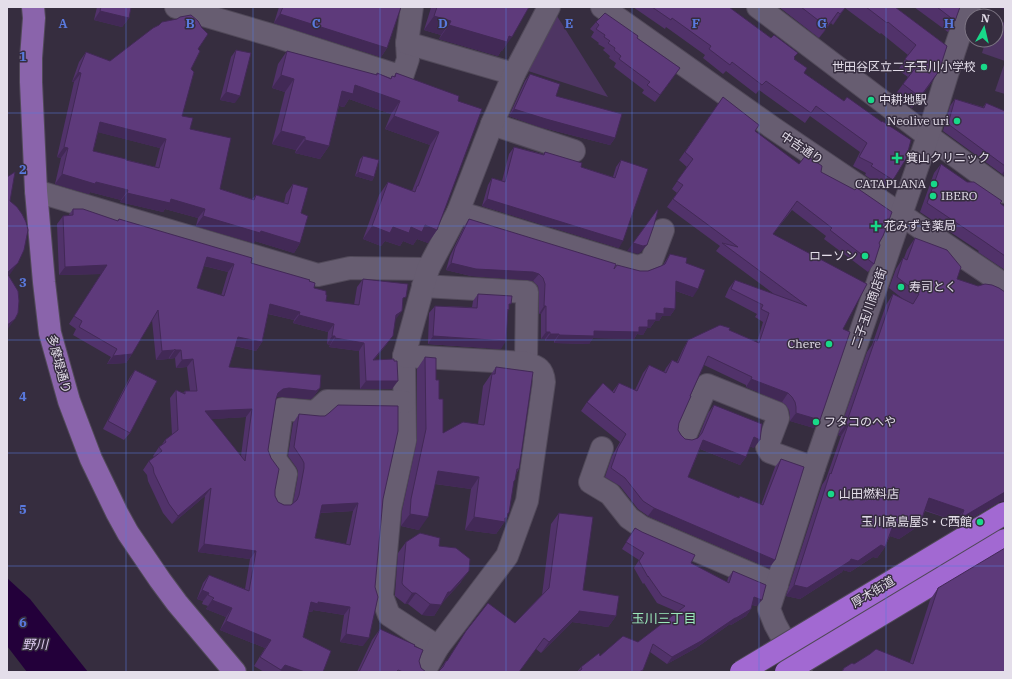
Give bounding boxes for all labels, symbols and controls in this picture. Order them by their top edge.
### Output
north arrow [964,8,1004,48]
text: N [980,11,991,26]
text: A [58,15,68,32]
text: B [185,15,195,32]
text: C [312,15,321,32]
text: D [438,15,448,32]
text: E [565,15,573,32]
text: F [692,15,700,32]
text: G [817,15,827,32]
text: H [944,15,955,32]
text: 1 [19,48,27,65]
place label: 世田谷区立二子玉川小学校 [832,59,976,74]
marker: 世田谷区立二子玉川小学校 [979,62,989,72]
place label: 中耕地駅 [879,92,927,107]
marker: 中耕地駅 [866,95,876,105]
place label: Neolive uri [887,113,949,128]
marker: Neolive uri [952,116,962,126]
street label: 中吉通り [778,128,826,167]
place label: 箕山クリニック [906,150,990,165]
marker: 箕山クリニック [891,152,903,164]
text: 2 [19,161,27,178]
place label: CATAPLANA [855,176,927,191]
marker: CATAPLANA [929,179,939,189]
place label: IBERO [941,188,977,203]
marker: IBERO [928,191,938,201]
place label: 花みずき薬局 [884,218,956,233]
marker: 花みずき薬局 [871,221,881,231]
place label: ローソン [809,248,857,263]
marker: ローソン [860,251,870,261]
street label: 二子玉川商店街 [848,266,889,350]
text: 3 [19,274,27,291]
place label: 寿司とく [909,279,957,294]
marker: 寿司とく [896,282,906,292]
street label: 多摩堤通り [44,333,74,395]
place label: Chere [788,336,821,351]
marker: Chere [824,339,834,349]
text: 4 [19,388,27,405]
place label: フタコのへや [824,414,896,429]
marker: フタコのへや [811,417,821,427]
place label: 山田燃料店 [839,486,899,501]
marker: 山田燃料店 [826,489,836,499]
text: 5 [19,501,27,518]
place label: 玉川高島屋S・C西館 [861,514,972,529]
marker: 玉川高島屋S・C西館 [975,517,985,527]
street label: 厚木街道 [848,573,897,610]
district label: 玉川三丁目 [631,610,697,627]
text: 6 [19,614,27,631]
water label: 野川 [22,636,50,653]

